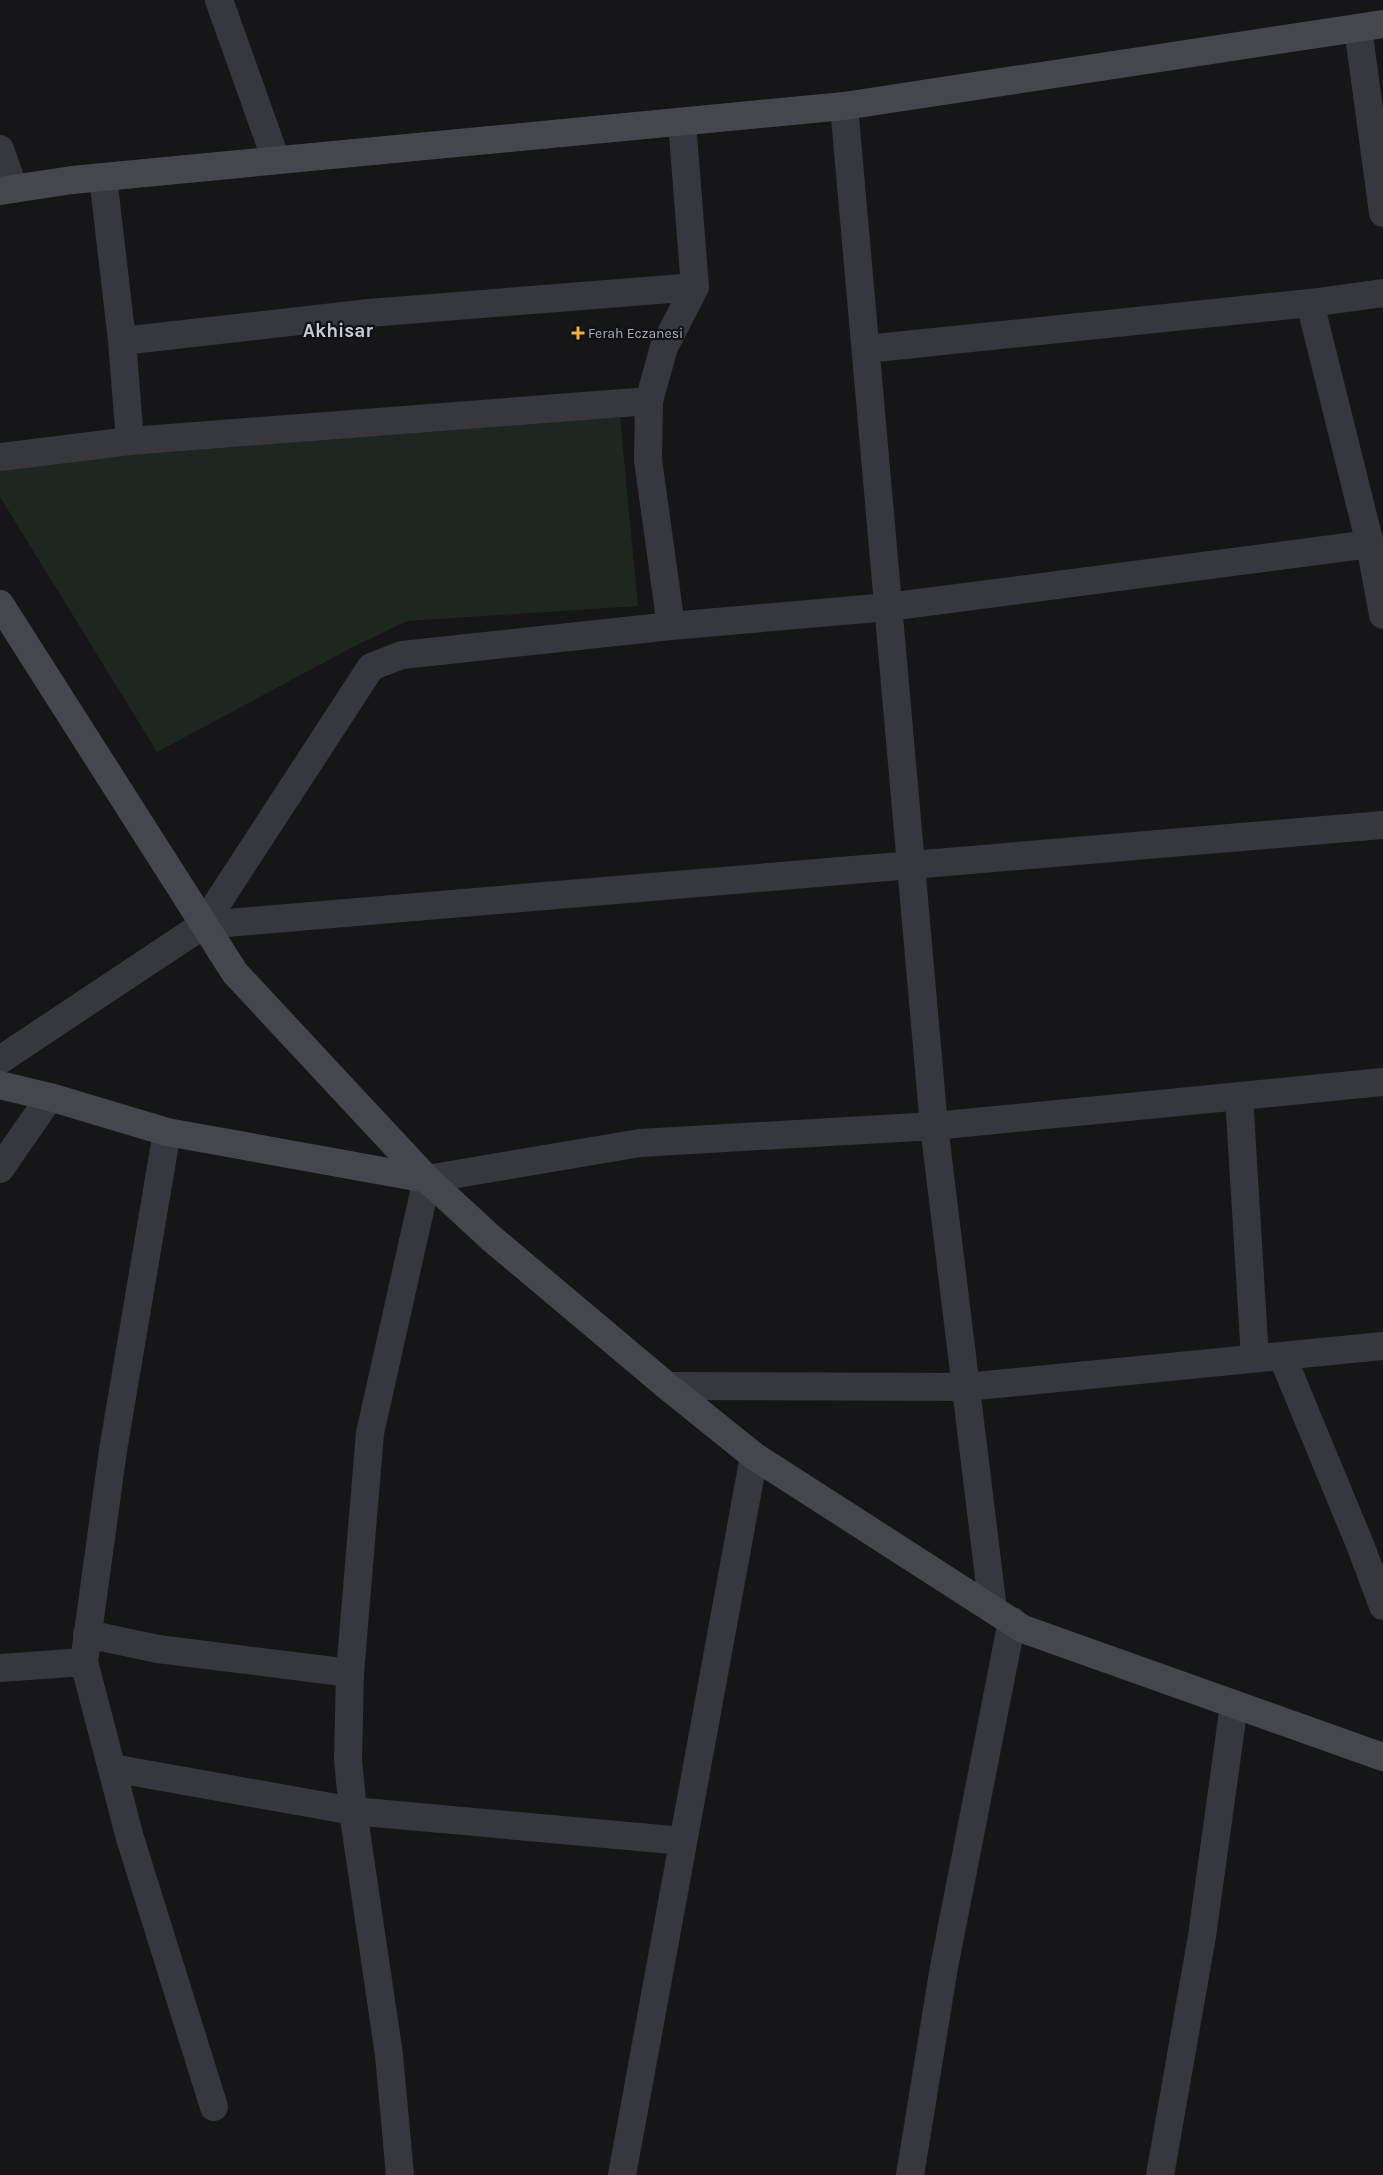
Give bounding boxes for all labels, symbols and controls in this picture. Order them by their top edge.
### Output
district label: Akhisar [303,320,373,342]
place label: Ferah Eczanesi [588,325,683,342]
marker: Ferah Eczanesi [572,327,584,339]

